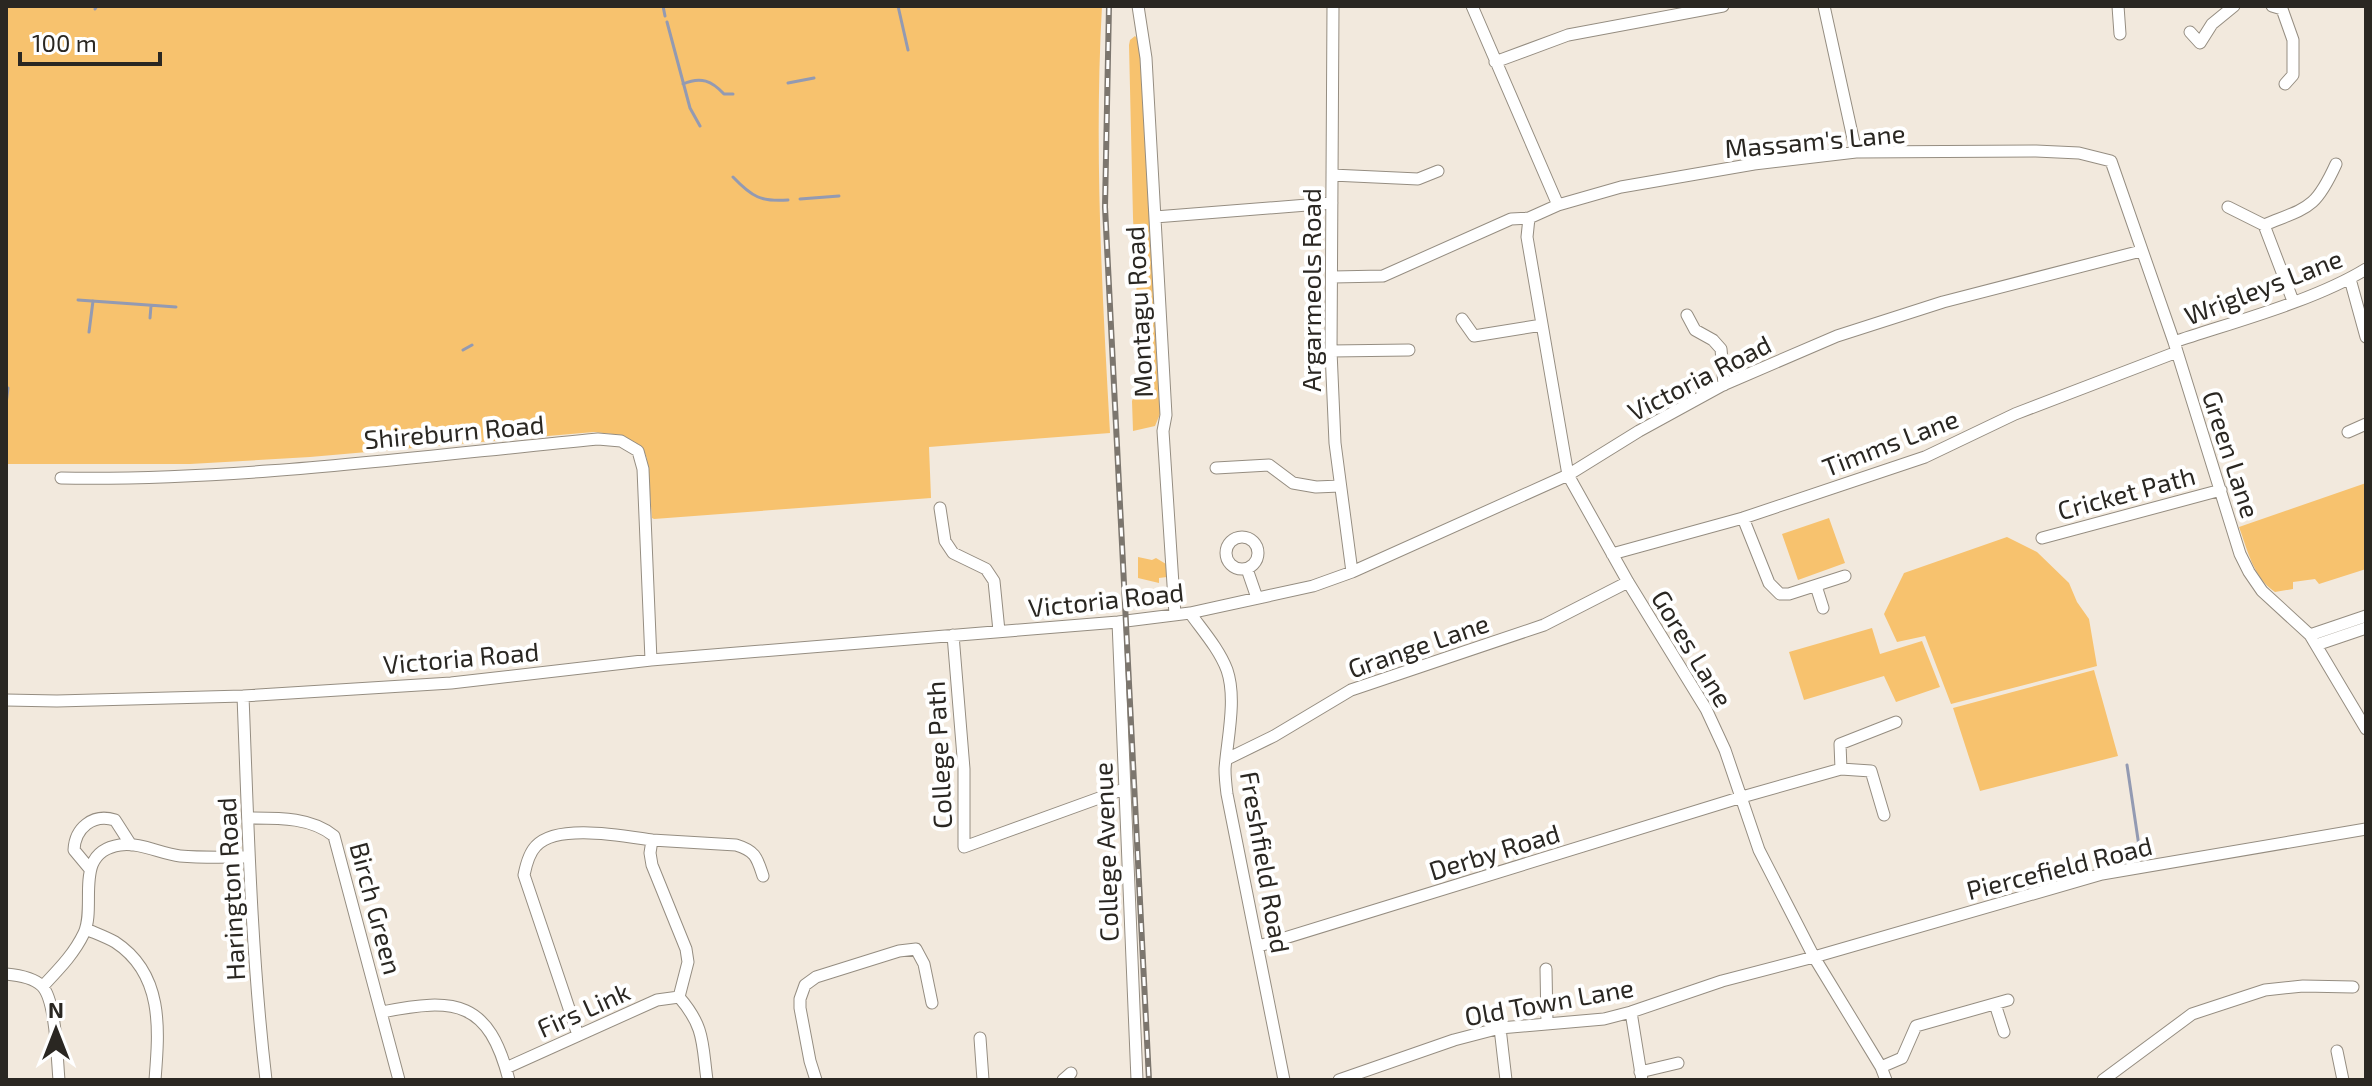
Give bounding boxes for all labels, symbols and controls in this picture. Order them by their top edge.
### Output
scale bar [20,16,160,66]
text: 100 m [32,28,97,57]
street label: Massam's Lane [1723,117,1907,163]
street label: Argarmeols Road [1295,188,1326,392]
street label: Montagu Road [1118,225,1158,399]
street label: Wrigleys Lane [2180,242,2346,330]
street label: Victoria Road [1622,328,1776,426]
street label: Green Lane [2197,386,2267,522]
street label: Timms Lane [1818,402,1962,482]
street label: Shireburn Road [362,408,546,454]
street label: Cricket Path [2054,459,2198,525]
street label: Victoria Road [1027,575,1185,623]
street label: Gores Lane [1646,584,1740,712]
street label: Grange Lane [1343,606,1493,684]
street label: Victoria Road [382,635,540,679]
street label: College Path [919,680,957,830]
street label: College Avenue [1086,762,1124,942]
street label: Freshfield Road [1235,769,1297,955]
street label: Harington Road [210,797,250,981]
street label: Derby Road [1425,816,1563,886]
street label: Piercefield Road [1963,829,2155,905]
street label: Birch Green [344,838,410,978]
street label: Old Town Lane [1462,971,1636,1031]
street label: Firs Link [532,975,634,1043]
north arrow [16,990,96,1070]
text: N [48,996,64,1022]

